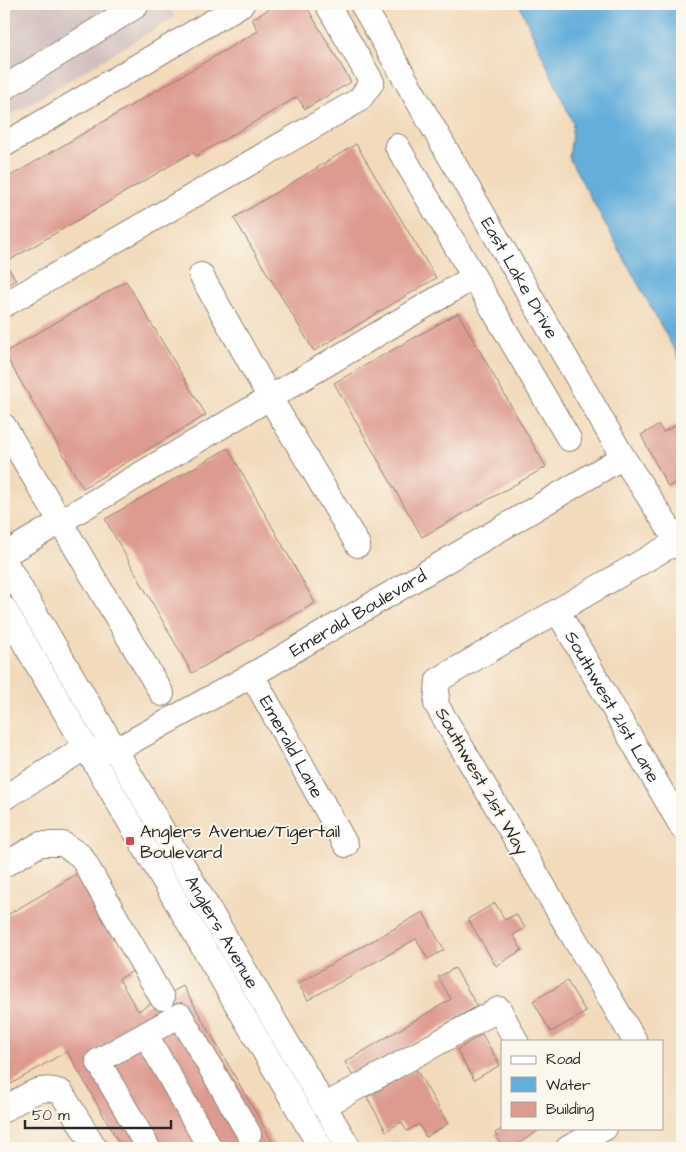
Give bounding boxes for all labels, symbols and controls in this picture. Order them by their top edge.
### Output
street label: East Lake Drive [474,213,564,344]
street label: Emerald Boulevard [285,563,431,663]
street label: Southwest 21st Lane [558,626,666,787]
street label: Emerald Lane [253,691,330,803]
street label: Southwest 21st Way [428,703,534,860]
place label: Anglers Avenue/Tigertail Boulevard [140,819,340,865]
marker: Anglers Avenue/Tigertail Boulevard [124,835,136,847]
street label: Anglers Avenue [179,871,265,993]
legend [501,1040,664,1130]
text: Road [546,1049,581,1070]
text: Water [546,1075,590,1096]
scale bar [25,1097,171,1129]
text: Building [546,1099,594,1121]
text: 50 m [32,1105,70,1126]

